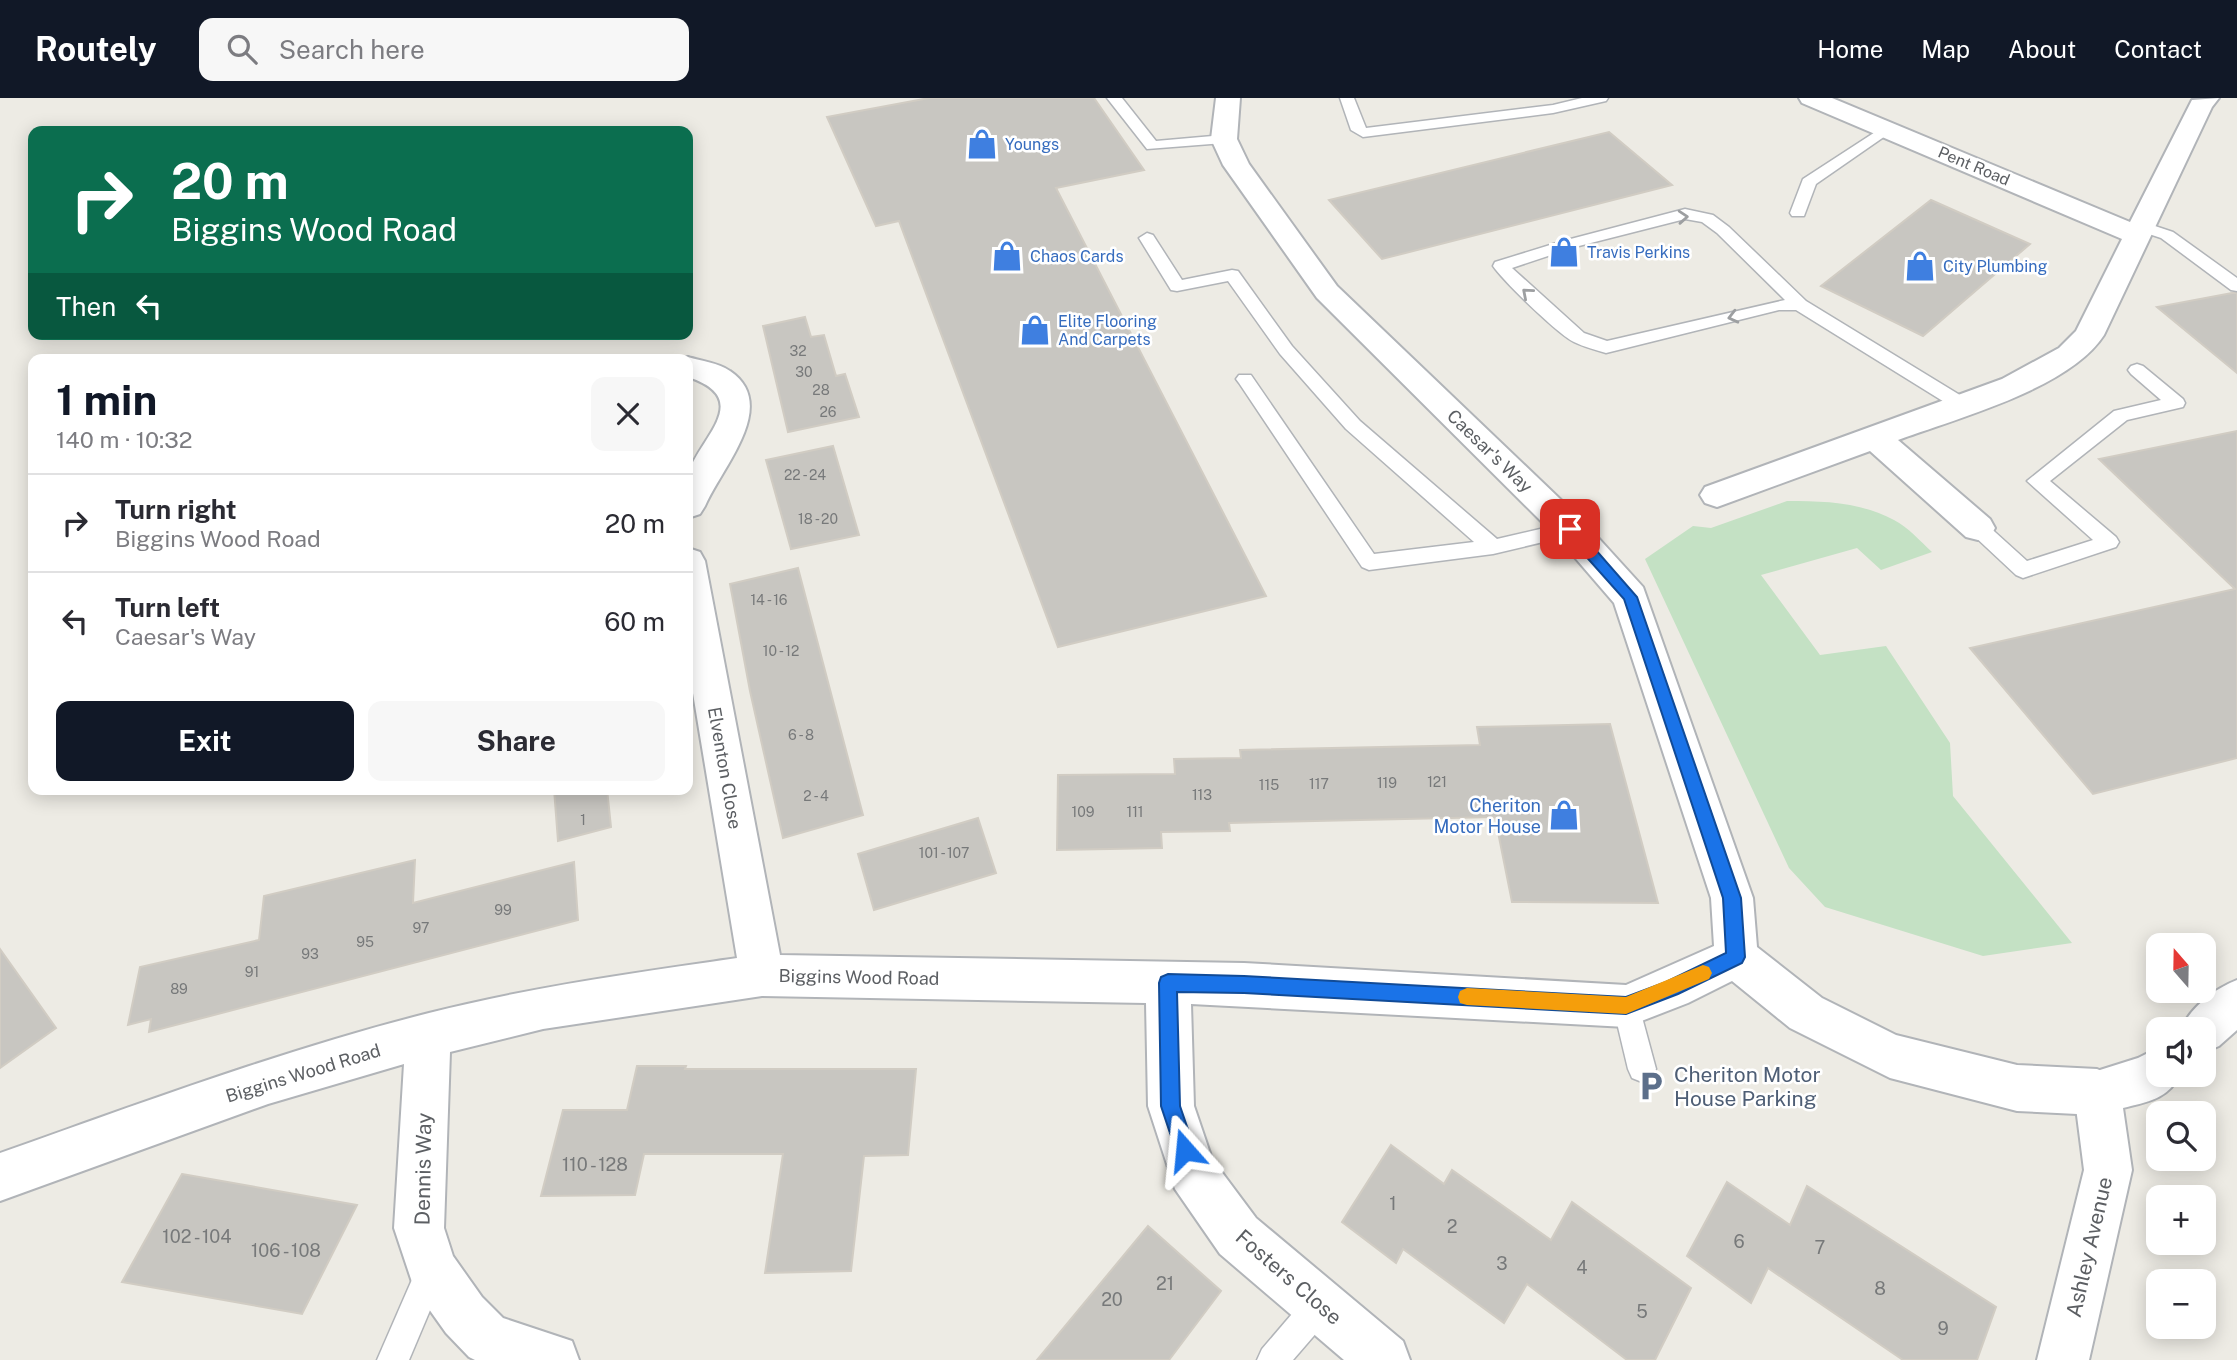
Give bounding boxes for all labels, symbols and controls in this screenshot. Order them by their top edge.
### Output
search box [199,18,689,81]
text: Routely [35,30,157,68]
icon: search [223,30,261,68]
text: Search here [279,34,425,65]
text: Home [1817,35,1883,63]
text: Map [1921,35,1970,63]
text: About [2008,35,2076,63]
text: Contact [2114,35,2202,63]
shop icon: Youngs [965,127,999,161]
place label: Youngs [1005,135,1059,154]
street label: Pent Road [1935,142,2013,190]
text: 20 m [171,152,289,210]
icon: right [56,154,147,245]
one-way arrow [1678,210,1689,225]
text: Biggins Wood Road [171,211,457,248]
shop icon: Travis Perkins [1547,235,1581,269]
shop icon: Chaos Cards [990,239,1024,273]
place label: Travis Perkins [1587,243,1690,262]
place label: Chaos Cards [1030,247,1124,266]
shop icon: City Plumbing [1903,249,1937,283]
place label: City Plumbing [1943,257,2047,276]
icon: left [130,287,168,325]
one-way arrow [1523,289,1536,301]
text: Then [56,291,116,322]
one-way arrow [1727,309,1739,323]
place label: Elite Flooring And Carpets [1058,312,1157,349]
shop icon: Elite Flooring And Carpets [1018,313,1052,347]
house number: 32 [789,343,807,359]
house number: 30 [795,364,813,380]
text: 1 min [56,375,157,424]
button: close [591,377,665,451]
house number: 28 [812,382,830,398]
house number: 26 [819,404,837,420]
street label: Caesar's Way [1443,405,1537,497]
text: 140 m · 10:32 [56,426,193,453]
house number: 22 - 24 [784,467,826,483]
text: Turn right [115,494,237,525]
pin [1540,499,1600,559]
icon: right [56,504,94,542]
text: 20 m [605,508,665,539]
icon: arrive [1551,510,1589,548]
house number: 18 - 20 [798,511,838,527]
text: Biggins Wood Road [115,525,321,552]
text: Turn left [115,592,220,623]
house number: 14 - 16 [750,592,788,608]
icon: left [56,602,94,640]
text: 60 m [604,606,665,637]
text: Caesar's Way [115,623,256,650]
house number: 10 - 12 [763,643,799,659]
button: Exit [56,701,354,781]
button: Share [368,701,665,781]
street label: Elventon Close [704,705,746,831]
house number: 6 - 8 [788,727,814,743]
house number: 121 [1427,774,1447,790]
house number: 119 [1377,775,1397,791]
house number: 117 [1309,776,1329,792]
house number: 115 [1259,777,1279,793]
house number: 113 [1192,787,1212,803]
house number: 2 - 4 [803,788,829,804]
place label: Cheriton Motor House [1434,795,1541,837]
shop icon: Cheriton Motor House [1547,798,1581,832]
house number: 109 [1072,804,1095,820]
house number: 111 [1126,804,1144,820]
house number: 1 [580,812,586,828]
house number: 101 - 107 [919,845,969,861]
house number: 99 [494,902,512,918]
house number: 97 [413,920,429,936]
north arrow [2146,933,2216,1003]
map controls [2146,933,2216,1339]
house number: 95 [356,934,374,950]
house number: 93 [301,946,319,962]
house number: 91 [245,964,259,980]
street label: Biggins Wood Road [778,965,940,989]
house number: 89 [170,981,188,997]
button: sound [2146,1017,2216,1087]
street label: Biggins Wood Road [223,1039,383,1107]
place label: Cheriton Motor House Parking [1674,1062,1821,1111]
parking icon: Cheriton Motor House Parking [1634,1069,1668,1103]
button: search [2146,1101,2216,1171]
street label: Dennis Way [410,1112,436,1226]
position arrow [1148,1113,1222,1187]
house number: 110 - 128 [562,1154,628,1175]
street label: Ashley Avenue [2061,1174,2117,1320]
button: + [2146,1185,2216,1255]
house number: 1 [1389,1193,1397,1214]
house number: 2 [1447,1216,1457,1237]
street label: Fosters Close [1231,1224,1347,1330]
house number: 102 - 104 [162,1226,232,1247]
house number: 6 [1733,1231,1745,1252]
house number: 7 [1815,1237,1825,1258]
house number: 106 - 108 [251,1240,321,1261]
house number: 3 [1496,1253,1508,1274]
house number: 4 [1576,1257,1588,1278]
button: − [2146,1269,2216,1339]
house number: 21 [1156,1273,1174,1294]
house number: 8 [1874,1278,1886,1299]
house number: 20 [1101,1289,1123,1310]
house number: 5 [1636,1301,1648,1322]
house number: 9 [1937,1318,1949,1339]

